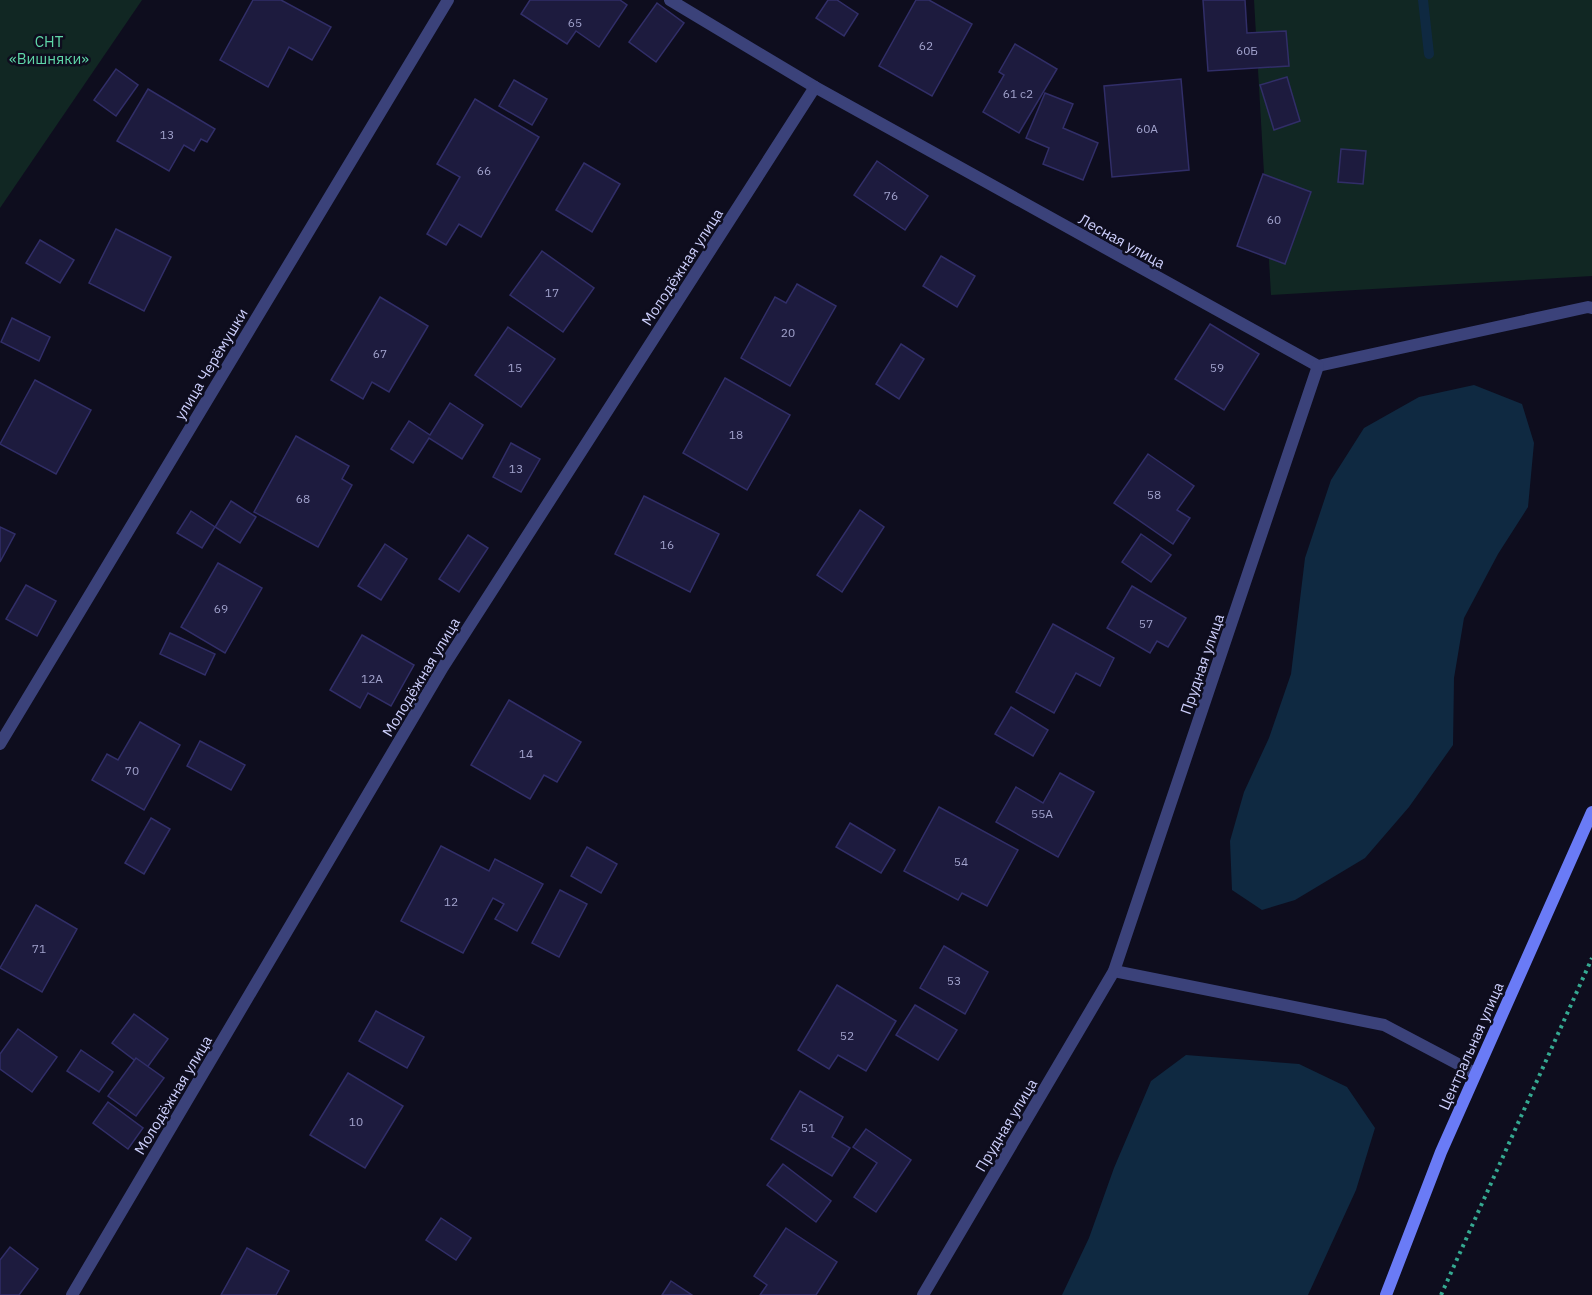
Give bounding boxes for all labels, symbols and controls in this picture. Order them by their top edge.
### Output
house number: 65 [568,15,582,30]
park label: СНТ «Вишняки» [9,32,89,68]
house number: 62 [919,38,933,53]
house number: 60Б [1236,43,1258,58]
house number: 61 с2 [1003,86,1033,101]
house number: 60А [1136,121,1158,136]
house number: 13 [160,127,174,142]
house number: 66 [477,163,491,178]
house number: 76 [884,188,898,203]
street label: Молодёжная улица [637,205,727,329]
street label: Лесная улица [1075,209,1169,273]
house number: 60 [1267,212,1281,227]
house number: 17 [545,285,559,300]
street label: улица Черёмушки [170,305,252,423]
house number: 20 [781,325,795,340]
house number: 67 [373,346,387,361]
house number: 15 [508,360,522,375]
house number: 59 [1210,360,1224,375]
house number: 18 [729,427,743,442]
house number: 13 [509,461,523,476]
house number: 58 [1147,487,1161,502]
house number: 68 [296,491,310,506]
house number: 16 [660,537,674,552]
house number: 69 [214,601,228,616]
street label: Прудная улица [1176,611,1228,717]
street label: Молодёжная улица [378,614,464,740]
house number: 57 [1139,616,1153,631]
house number: 12А [361,671,383,686]
house number: 14 [519,746,533,761]
house number: 70 [125,763,139,778]
house number: 55А [1031,806,1053,821]
house number: 54 [954,854,968,869]
house number: 12 [444,894,458,909]
house number: 71 [32,941,46,956]
house number: 53 [947,973,961,988]
street label: Центральная улица [1434,979,1508,1113]
house number: 52 [840,1028,854,1043]
street label: Молодёжная улица [130,1032,216,1158]
street label: Прудная улица [971,1075,1041,1175]
house number: 10 [349,1114,363,1129]
house number: 51 [801,1120,815,1135]

